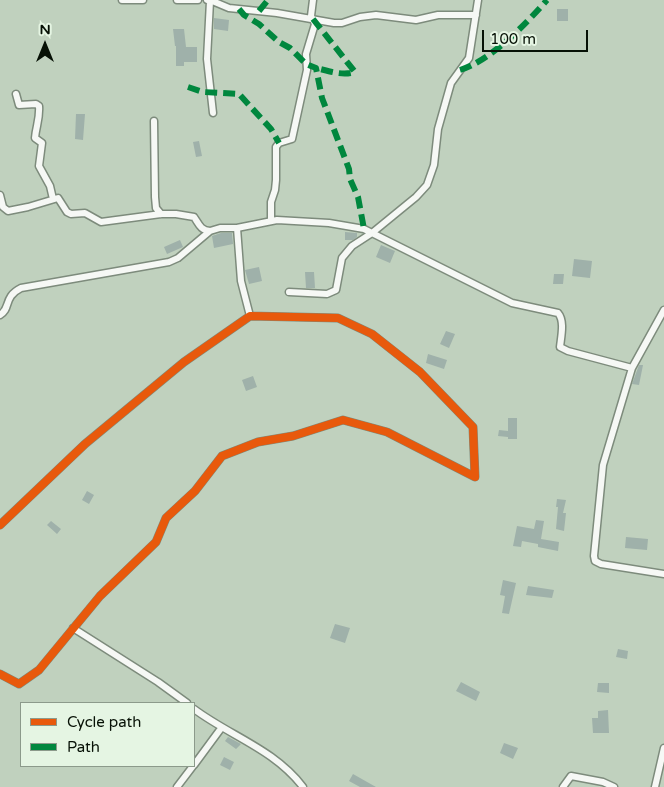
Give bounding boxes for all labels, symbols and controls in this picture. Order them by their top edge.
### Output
north arrow [20,20,70,70]
scale bar [484,20,590,52]
text: N [39,21,51,38]
text: 100 m [490,30,536,48]
legend [20,702,195,767]
text: Cycle path [67,713,141,731]
text: Path [67,738,100,756]

